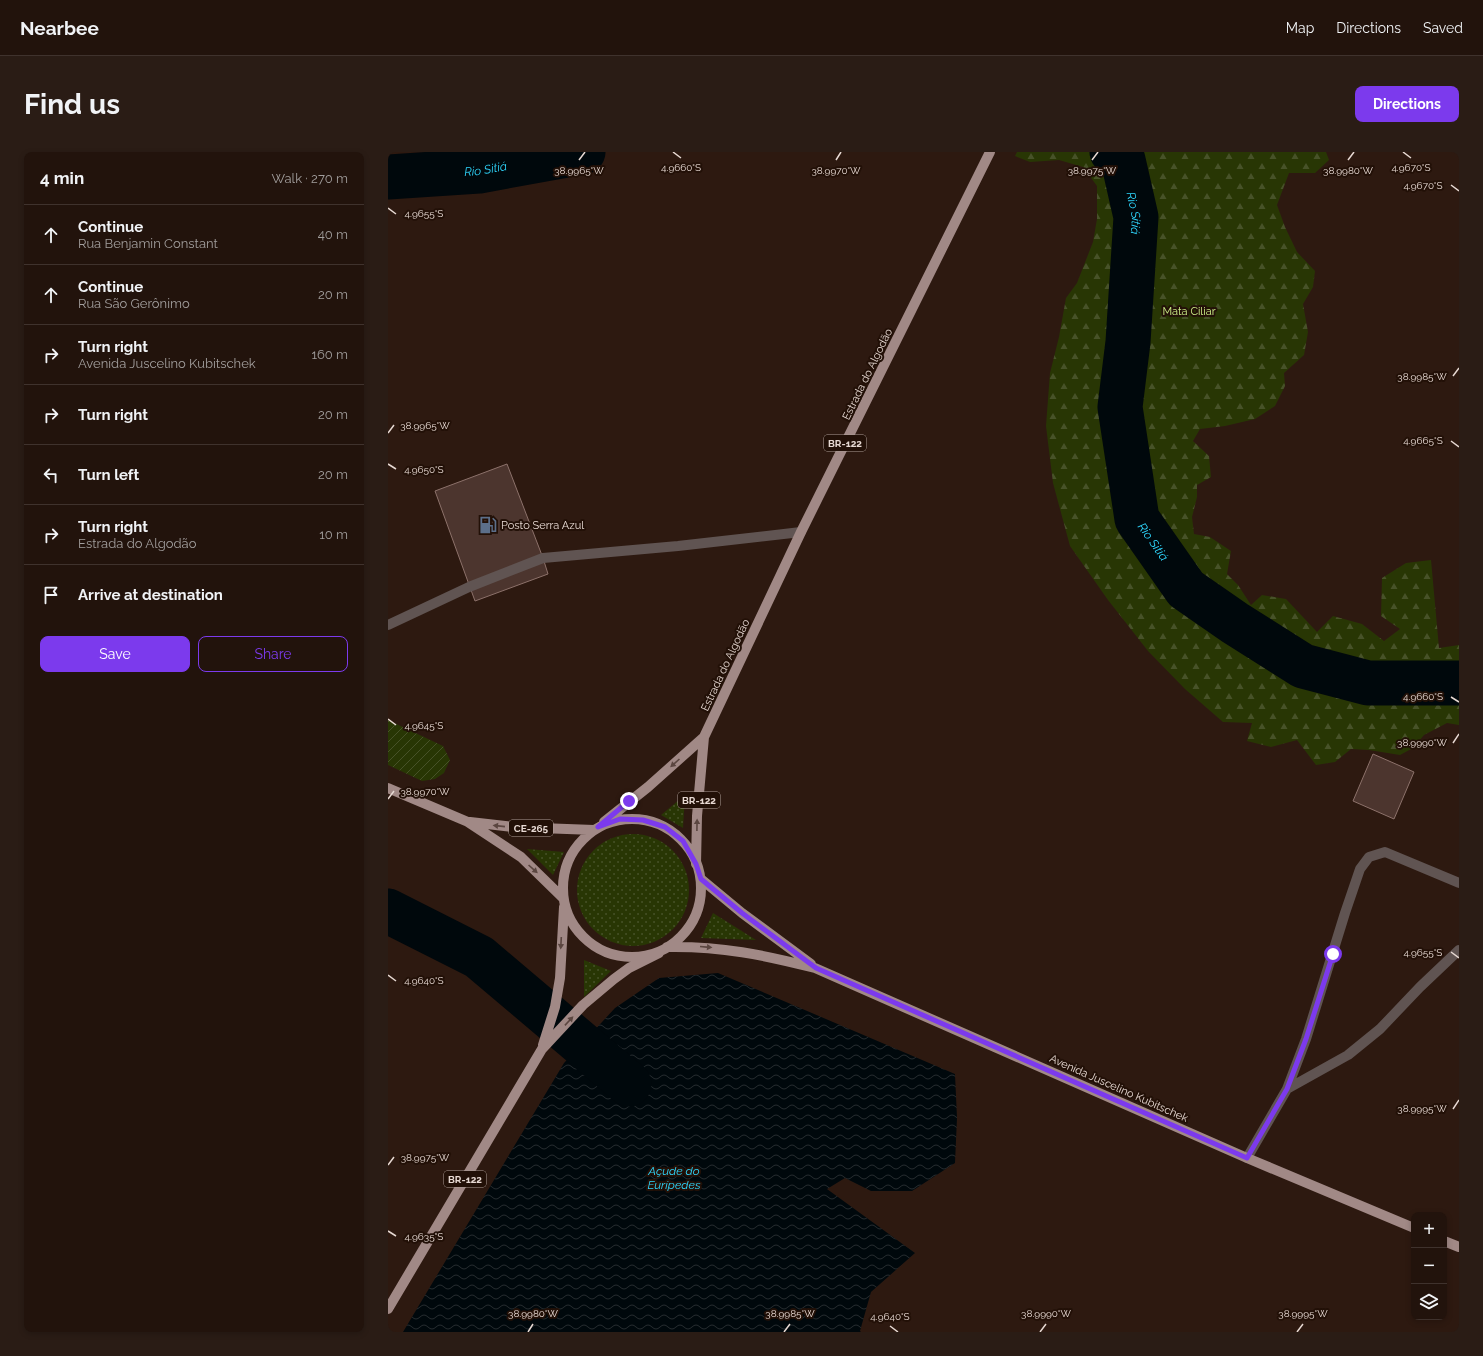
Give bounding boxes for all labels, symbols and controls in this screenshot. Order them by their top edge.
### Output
text: Nearbee [20,17,99,39]
text: Map [1286,20,1314,36]
text: Directions [1336,20,1401,36]
text: Saved [1423,20,1463,36]
button: Directions [1355,86,1459,122]
text: Find us [24,88,120,121]
water label: Rio Sitiá [464,159,508,179]
text: 4.9660°S [661,162,701,173]
text: 4.9670°S [1391,162,1431,173]
text: 38.9965°W [554,165,604,176]
text: 38.9970°W [811,165,861,176]
text: 38.9975°W [1068,165,1117,176]
text: 38.9980°W [1323,165,1373,176]
text: 4 min [40,168,84,188]
text: Walk · 270 m [272,171,348,186]
text: 4.9670°S [1403,180,1443,191]
water label: Rio Sitiá [1123,190,1143,235]
text: 4.9655°S [405,208,443,219]
text: Continue [78,218,143,236]
icon: ahead [40,224,62,246]
text: 40 m [318,227,348,242]
text: Rua Benjamin Constant [78,236,218,251]
text: Continue [78,278,143,296]
icon: ahead [40,284,62,306]
text: 20 m [318,287,348,302]
text: Rua São Gerônimo [78,296,190,311]
park label: Mata Ciliar [1162,305,1216,318]
street label: Estrada do Algodão [840,326,895,422]
text: Turn right [78,338,148,356]
icon: right [40,344,62,366]
text: 160 m [311,347,348,362]
text: Avenida Juscelino Kubitschek [78,356,256,371]
text: 38.9985°W [1397,371,1447,382]
icon: right [40,404,62,426]
text: Turn right [78,406,148,424]
text: 20 m [318,407,348,422]
text: 38.9965°W [400,420,450,431]
road number: BR-122 [824,435,866,451]
text: 4.9665°S [1403,435,1443,446]
icon: left [40,464,62,486]
text: 4.9650°S [404,464,444,475]
text: Turn left [78,466,139,484]
text: 20 m [318,467,348,482]
fuel station icon: Posto Serra Azul [478,515,498,535]
text: Turn right [78,518,148,536]
place label: Posto Serra Azul [501,519,584,532]
water label: Rio Sitiá [1135,520,1171,564]
icon: right [40,524,62,546]
text: 10 m [319,527,348,542]
text: Estrada do Algodão [78,536,196,551]
icon: arrive [40,584,62,606]
text: Arrive at destination [78,586,223,604]
street label: Estrada do Algodão [698,617,753,713]
button: Save [40,636,190,672]
button: Share [198,636,348,672]
text: 4.9660°S [1403,691,1443,702]
text: 4.9645°S [405,720,443,731]
text: 38.9990°W [1397,737,1447,748]
one-way arrow [671,758,680,767]
text: 38.9970°W [400,786,450,797]
route end [620,792,638,810]
road number: BR-122 [678,792,720,808]
one-way arrow [694,818,700,831]
road number: CE-265 [509,820,553,836]
one-way arrow [493,822,505,829]
one-way arrow [528,864,539,873]
one-way arrow [558,937,565,949]
one-way arrow [700,944,712,951]
route start [1324,945,1342,963]
text: 4.9655°S [1404,947,1442,958]
text: 4.9640°S [404,975,444,986]
one-way arrow [564,1016,574,1026]
street label: Avenida Juscelino Kubitschek [1047,1052,1190,1125]
text: 38.9995°W [1397,1103,1447,1114]
text: 38.9975°W [401,1152,450,1163]
water label: Açude do Eurípedes [647,1164,701,1192]
road number: BR-122 [444,1171,486,1187]
map controls [1411,1212,1447,1320]
button: + [1411,1212,1447,1248]
text: 4.9635°S [405,1231,443,1242]
button: − [1411,1248,1447,1284]
button: layers [1411,1284,1447,1320]
text: 38.9980°W [508,1308,558,1319]
text: 38.9985°W [765,1308,815,1319]
text: 38.9990°W [1021,1308,1071,1319]
text: 38.9995°W [1278,1308,1328,1319]
text: 4.9640°S [870,1311,910,1322]

